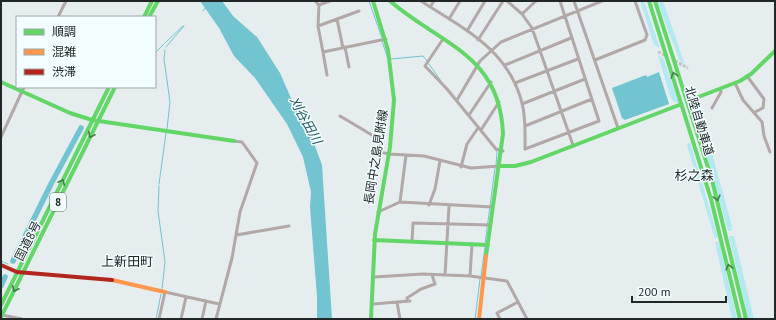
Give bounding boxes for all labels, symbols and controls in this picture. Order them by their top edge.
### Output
legend [16,16,156,88]
text: 順調 [52,24,76,39]
text: 混雑 [52,44,76,59]
text: 渋滞 [52,64,76,79]
one-way arrow [670,72,678,79]
street label: 北陸自動車道 [682,84,717,157]
water label: 刈谷田川 [286,93,327,149]
street label: 長岡中之島見附線 [361,108,390,206]
one-way arrow [88,130,96,138]
district label: 杉之森 [674,167,714,184]
one-way arrow [57,179,64,187]
road number: 8 [50,193,66,211]
one-way arrow [712,195,721,202]
street label: 国道8号 [11,218,44,263]
district label: 上新田町 [101,253,153,270]
one-way arrow [725,264,733,270]
scale bar [632,278,726,304]
one-way arrow [12,284,20,292]
text: 200 m [638,284,671,299]

